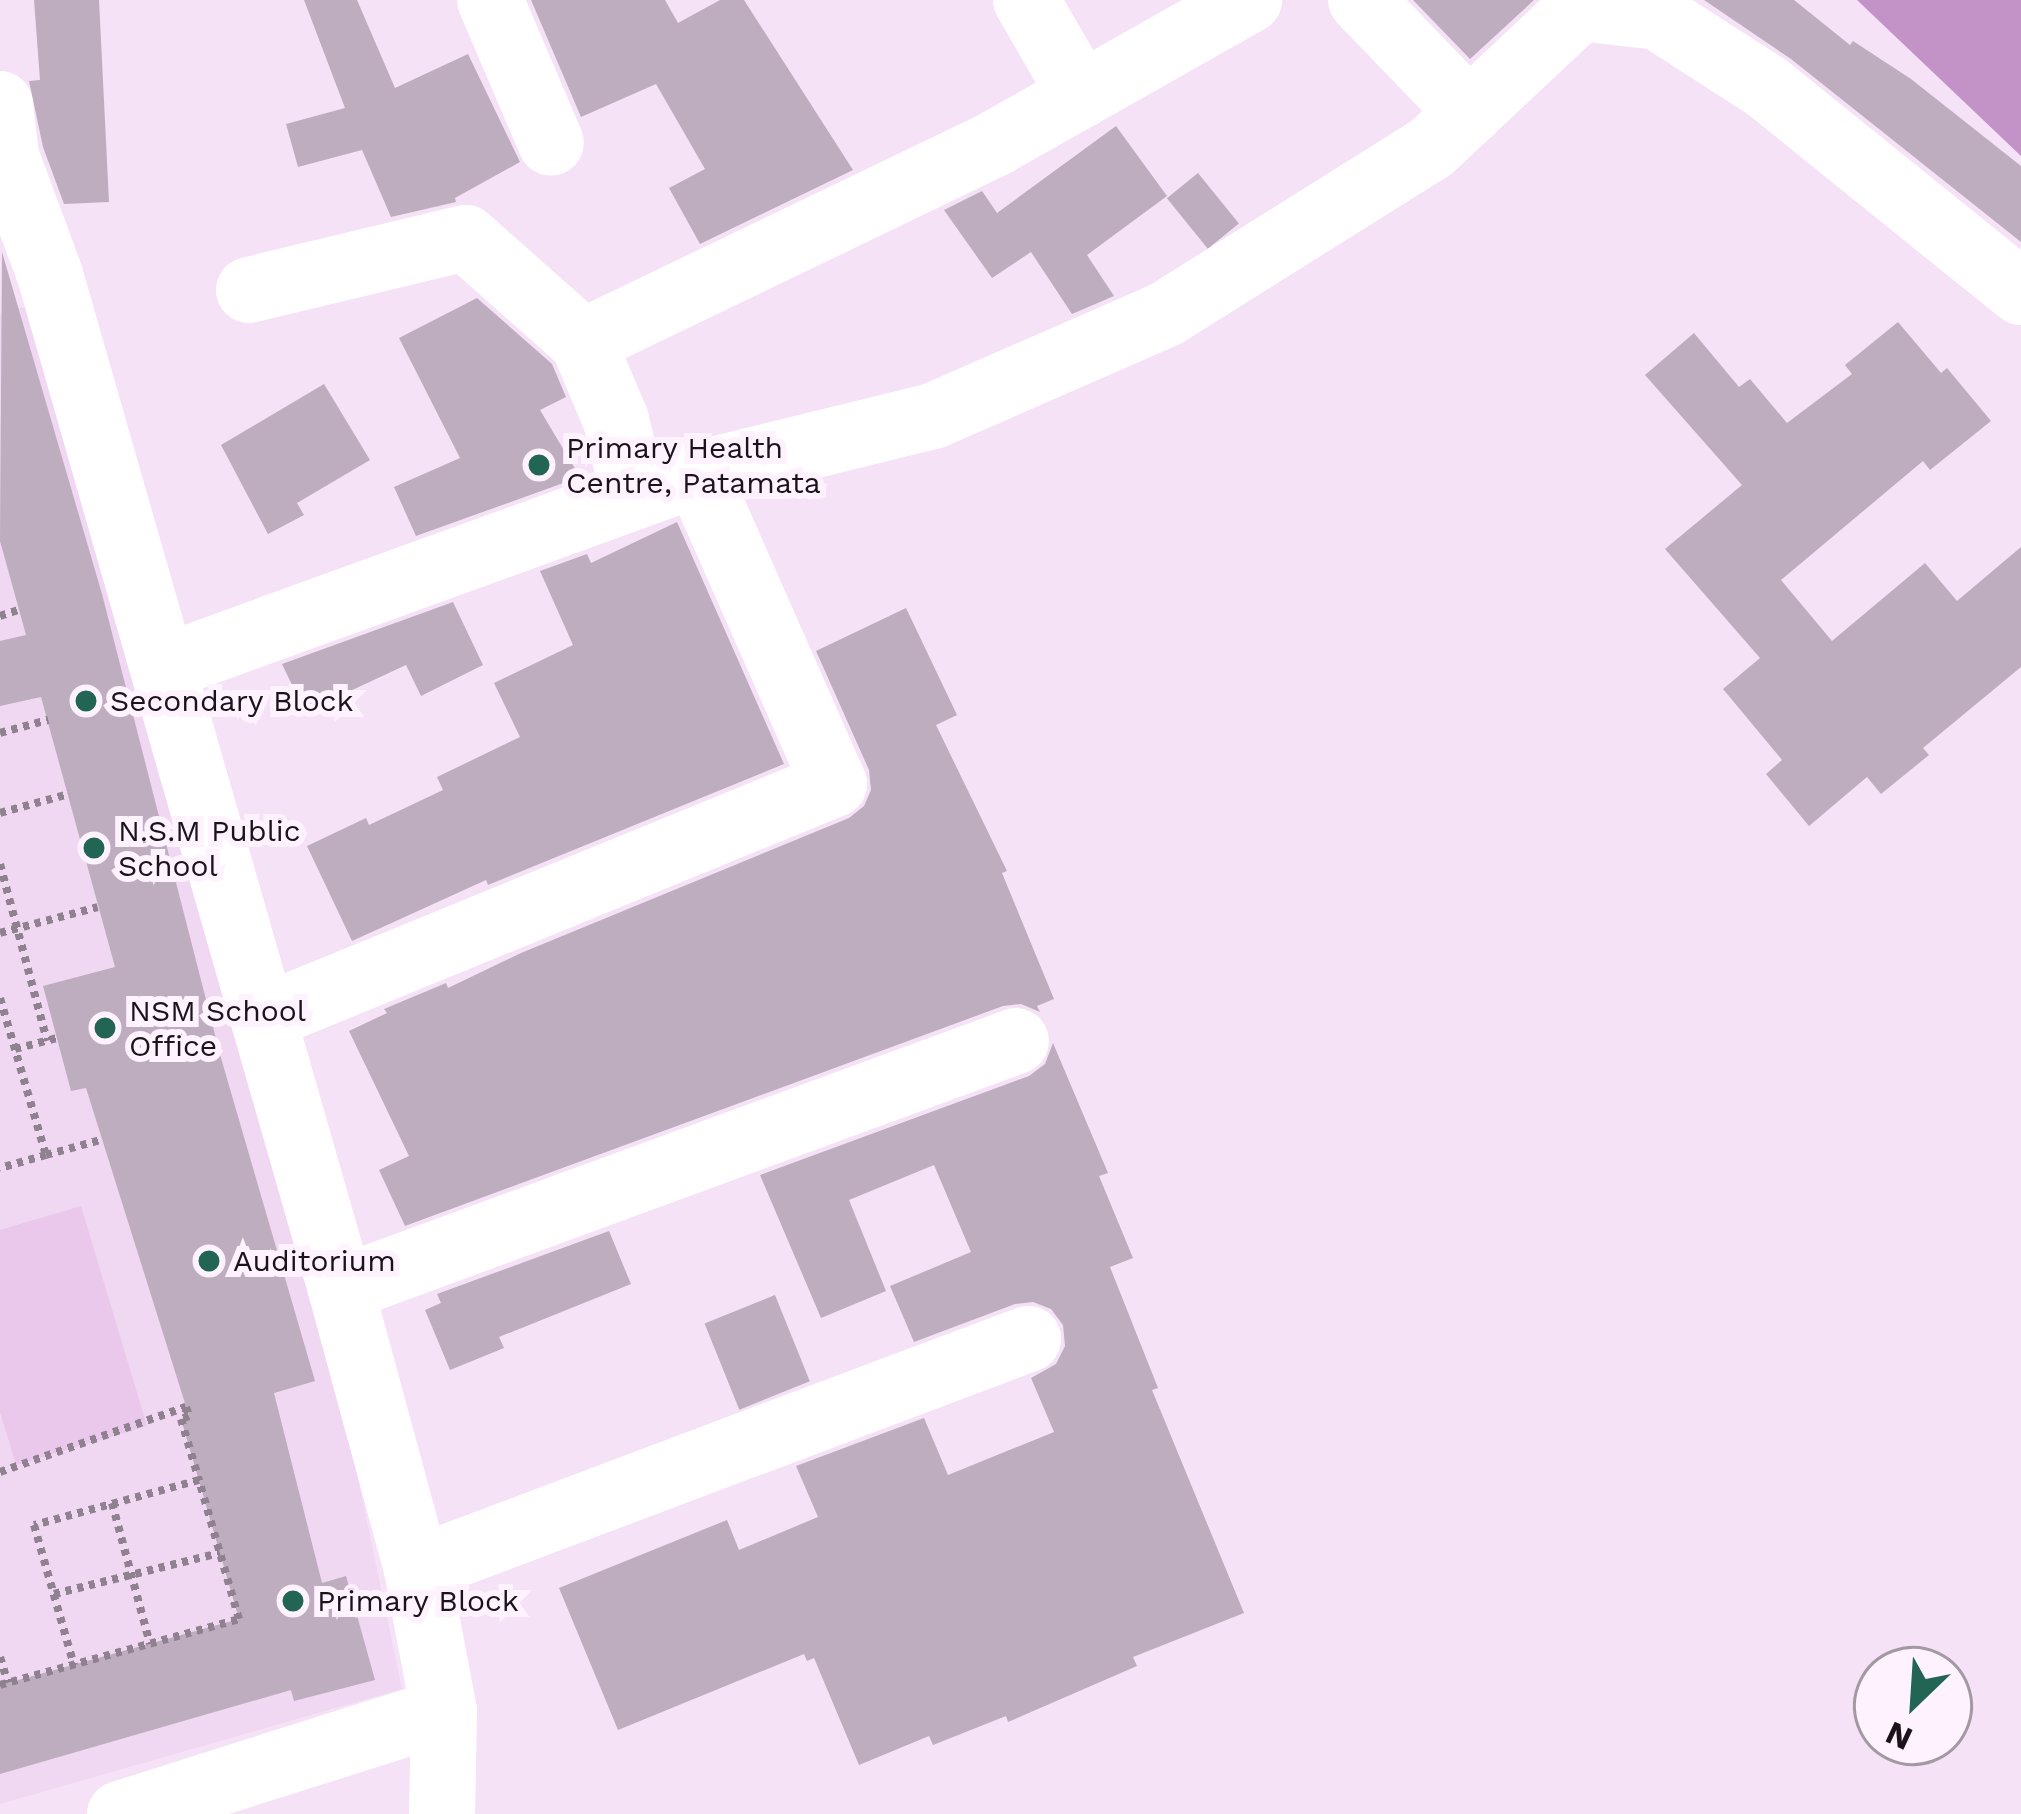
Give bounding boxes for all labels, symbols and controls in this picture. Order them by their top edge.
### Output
place label: Primary Health Centre, Patamata [566,430,821,500]
marker: Primary Health Centre, Patamata [523,449,555,481]
place label: Secondary Block [110,683,354,719]
marker: Secondary Block [73,688,99,714]
place label: N.S.M Public School [118,813,301,884]
marker: N.S.M Public School [81,835,107,861]
place label: NSM School Office [129,993,306,1064]
marker: NSM School Office [92,1015,118,1041]
place label: Auditorium [233,1243,396,1279]
marker: Auditorium [196,1248,222,1274]
place label: Primary Block [317,1583,520,1619]
marker: Primary Block [280,1588,306,1614]
north arrow [1853,1646,1973,1766]
text: N [1880,1714,1918,1759]

